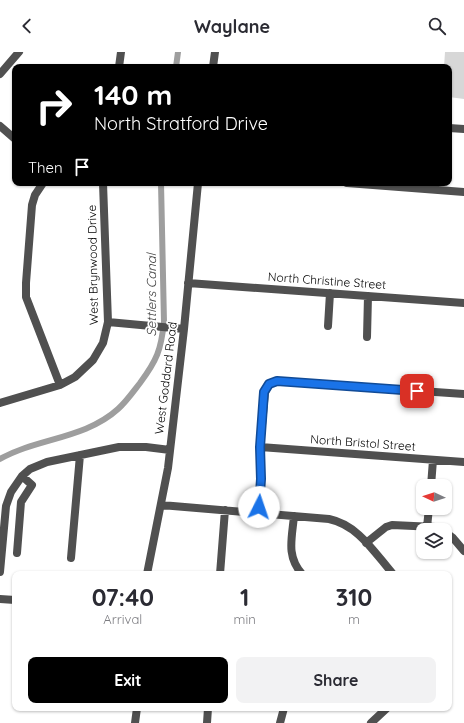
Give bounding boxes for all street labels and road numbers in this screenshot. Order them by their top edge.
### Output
street label: West Brynwood Drive [84,205,101,325]
street label: North Christine Street [267,269,387,292]
street label: West Goddard Road [151,321,180,435]
street label: North Bristol Street [310,431,416,454]

